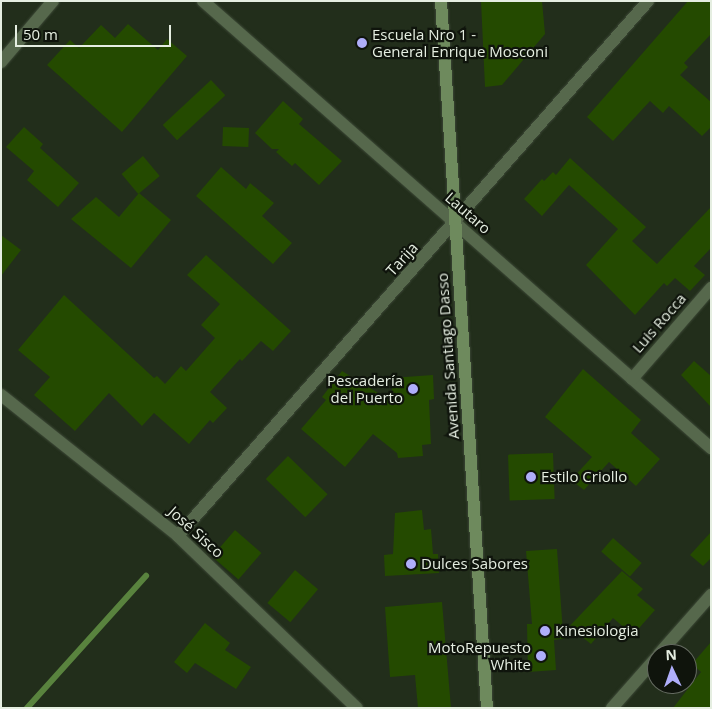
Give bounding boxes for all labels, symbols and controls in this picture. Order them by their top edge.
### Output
scale bar [18,15,174,47]
text: 50 m [23,24,58,44]
place label: Escuela Nro 1 - General Enrique Mosconi [372,25,548,60]
marker: Escuela Nro 1 - General Enrique Mosconi [356,37,368,49]
street label: Lautaro [442,188,494,238]
street label: Tarija [382,239,422,279]
street label: Avenida Santiago Dasso [433,272,463,440]
street label: Luis Rocca [628,290,690,356]
place label: Pescadería del Puerto [327,371,403,406]
marker: Pescadería del Puerto [407,383,419,395]
place label: Estilo Criollo [541,468,627,486]
marker: Estilo Criollo [525,471,537,483]
street label: José Sisco [165,503,227,561]
place label: Dulces Sabores [421,555,528,573]
marker: Dulces Sabores [405,558,417,570]
place label: Kinesiologia [555,622,639,640]
marker: Kinesiologia [539,625,551,637]
place label: MotoRepuesto White [428,638,531,673]
north arrow [647,644,697,694]
text: N [665,645,677,664]
marker: MotoRepuesto White [535,650,547,662]

